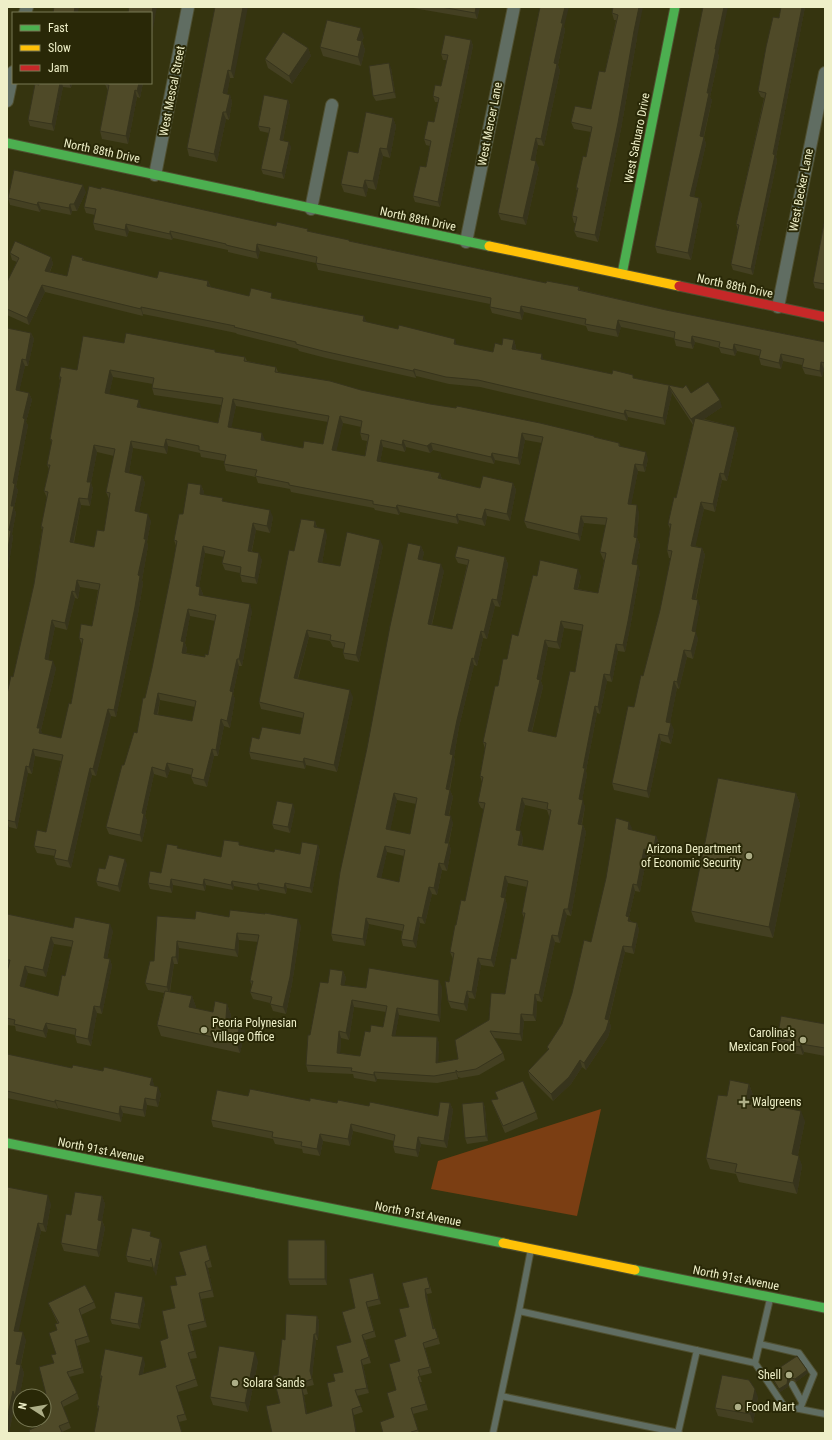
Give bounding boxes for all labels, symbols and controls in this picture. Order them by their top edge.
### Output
legend [12,12,152,84]
text: Fast [48,21,69,35]
text: Slow [48,41,71,55]
street label: West Mescal Street [156,44,188,137]
text: Jam [48,61,69,75]
street label: West Mercer Lane [475,81,505,167]
street label: West Sahuaro Drive [621,91,653,184]
street label: North 88th Drive [63,136,142,166]
street label: West Becker Lane [786,147,816,233]
street label: North 88th Drive [379,204,458,234]
street label: North 88th Drive [696,271,775,301]
place label: Arizona Department of Economic Security [641,842,741,870]
marker: Arizona Department of Economic Security [744,851,754,861]
place label: Peoria Polynesian Village Office [212,1016,297,1044]
marker: Peoria Polynesian Village Office [199,1025,209,1035]
place label: Carolina's Mexican Food [729,1026,795,1054]
marker: Carolina's Mexican Food [798,1035,808,1045]
place label: Walgreens [752,1095,801,1109]
marker: Walgreens [739,1097,749,1107]
street label: North 91st Avenue [57,1135,146,1165]
street label: North 91st Avenue [374,1199,463,1229]
street label: North 91st Avenue [692,1263,781,1293]
place label: Shell [758,1368,781,1382]
marker: Shell [784,1370,794,1380]
place label: Solara Sands [243,1376,305,1390]
marker: Solara Sands [230,1378,240,1388]
north arrow [12,1388,52,1428]
place label: Food Mart [746,1400,795,1414]
text: N [16,1401,30,1411]
marker: Food Mart [733,1402,743,1412]

